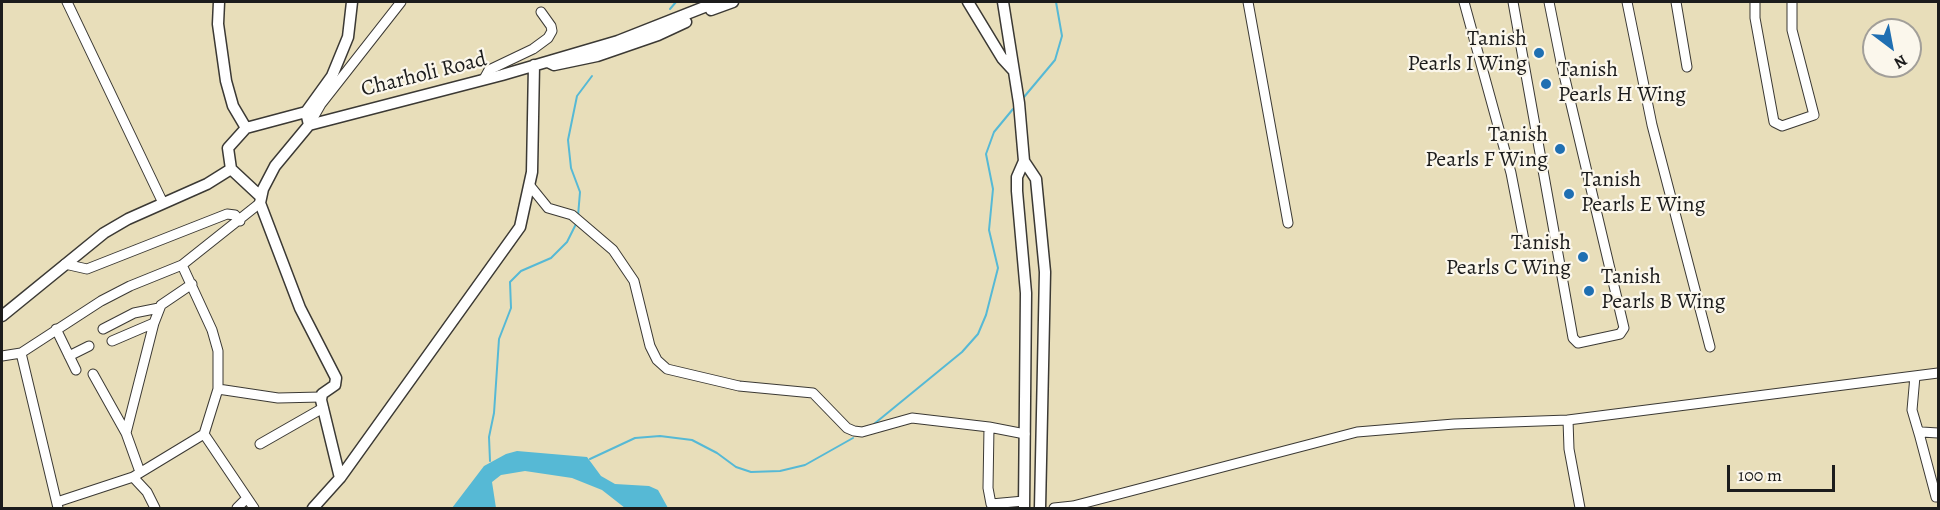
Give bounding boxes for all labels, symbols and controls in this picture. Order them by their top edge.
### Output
north arrow [1862,18,1922,78]
place label: Tanish Pearls I Wing [1408,27,1527,78]
marker: Tanish Pearls I Wing [1532,46,1546,60]
street label: Charholi Road [358,47,490,103]
text: N [1890,49,1911,74]
place label: Tanish Pearls H Wing [1558,58,1686,110]
marker: Tanish Pearls H Wing [1539,77,1553,91]
place label: Tanish Pearls F Wing [1425,123,1548,174]
marker: Tanish Pearls F Wing [1553,142,1567,156]
place label: Tanish Pearls E Wing [1581,168,1705,220]
marker: Tanish Pearls E Wing [1562,187,1576,201]
place label: Tanish Pearls C Wing [1446,231,1571,282]
marker: Tanish Pearls C Wing [1576,250,1590,264]
place label: Tanish Pearls B Wing [1601,265,1726,316]
marker: Tanish Pearls B Wing [1582,284,1596,298]
scale bar [1730,453,1838,491]
text: 100 m [1738,463,1782,487]

